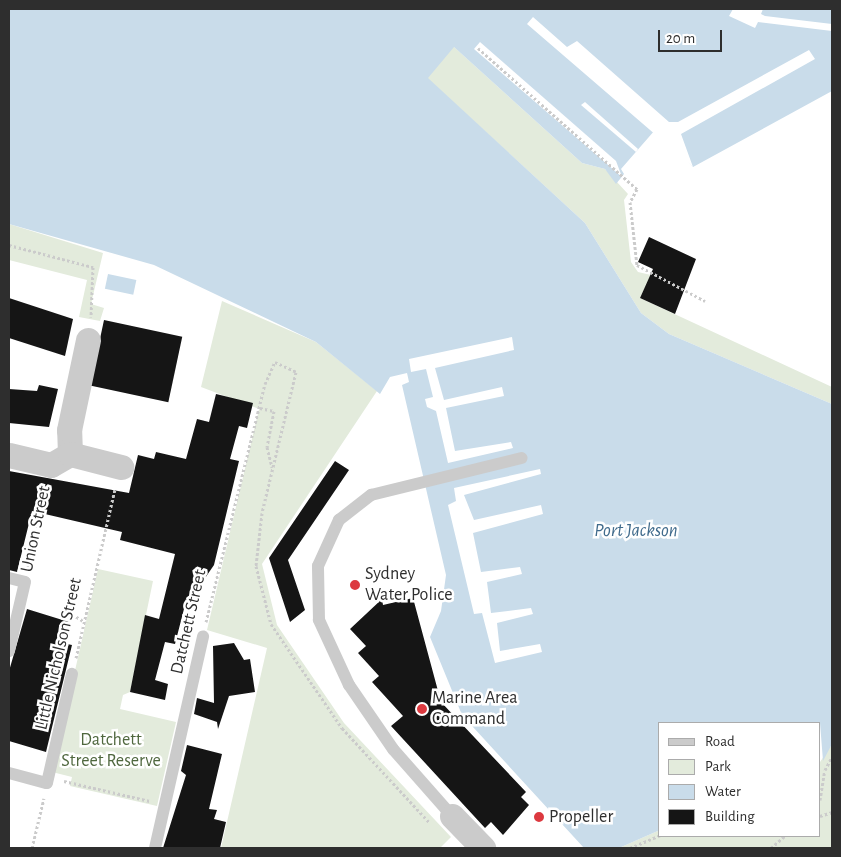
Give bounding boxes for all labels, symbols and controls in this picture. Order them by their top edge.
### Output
scale bar [661,20,725,52]
text: 20 m [666,31,695,46]
street label: Union Street [16,484,56,574]
water label: Port Jackson [594,520,678,542]
place label: Sydney Water Police [365,564,452,606]
street label: Datchett Street [166,568,212,676]
street label: Little Nicholson Street [31,576,87,732]
marker: Sydney Water Police [349,579,361,591]
place label: Marine Area Command [432,688,518,731]
marker: Marine Area Command [416,703,428,715]
legend [658,722,821,837]
park label: Datchett Street Reserve [61,730,161,772]
text: Road [705,734,735,749]
text: Park [705,759,731,774]
text: Water [705,784,741,799]
place label: Propeller [549,806,613,828]
text: Building [705,809,755,824]
marker: Propeller [533,811,545,823]

